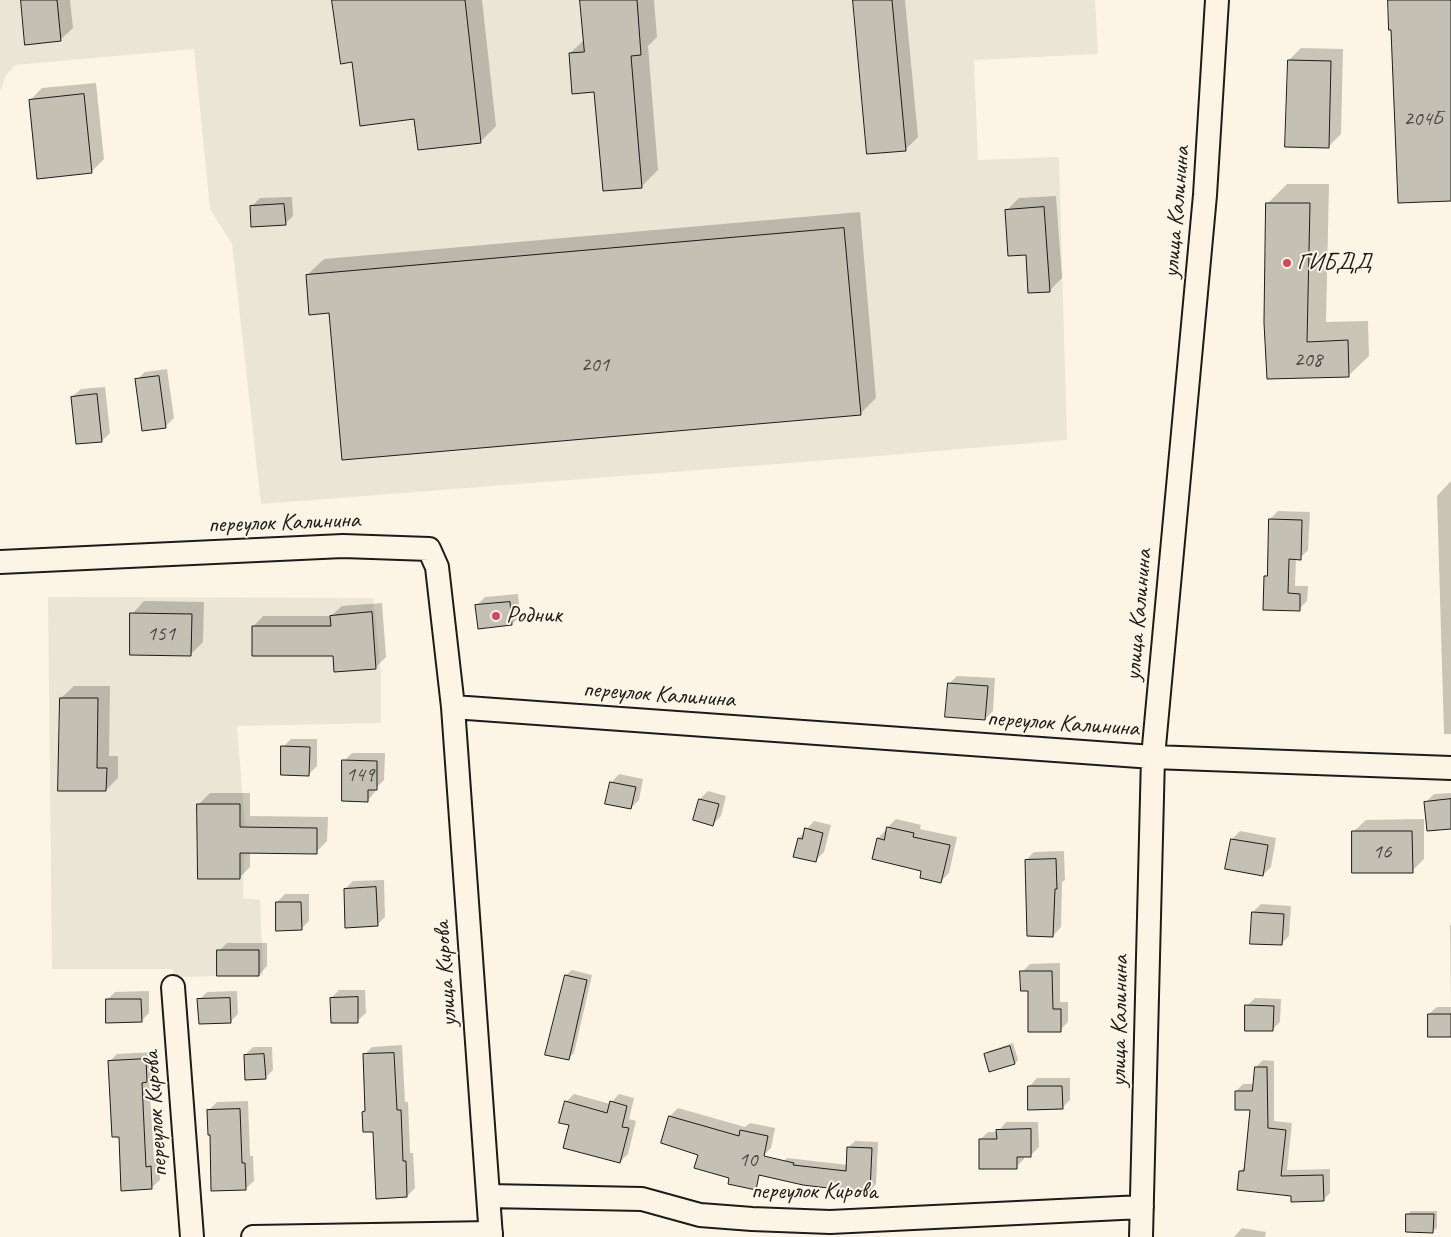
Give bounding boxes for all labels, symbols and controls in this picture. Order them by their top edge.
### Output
house number: 204Б [1403,106,1443,132]
street label: улица Калинина [1157,145,1197,279]
place label: ГИБДД [1297,249,1371,277]
marker: ГИБДД [1281,257,1293,269]
house number: 208 [1294,347,1322,373]
house number: 201 [581,352,609,378]
street label: переулок Калинина [207,506,361,540]
street label: улица Калинина [1119,548,1159,682]
place label: Родник [506,602,562,630]
marker: Родник [490,610,502,622]
house number: 151 [147,621,175,647]
street label: переулок Калинина [582,675,736,715]
street label: переулок Калинина [986,704,1140,744]
house number: 149 [346,762,374,788]
house number: 16 [1373,839,1391,865]
street label: улица Кирова [428,920,464,1028]
street label: улица Калинина [1104,955,1136,1087]
street label: переулок Кирова [137,1050,175,1178]
house number: 10 [739,1147,757,1173]
street label: переулок Кирова [751,1178,877,1206]

